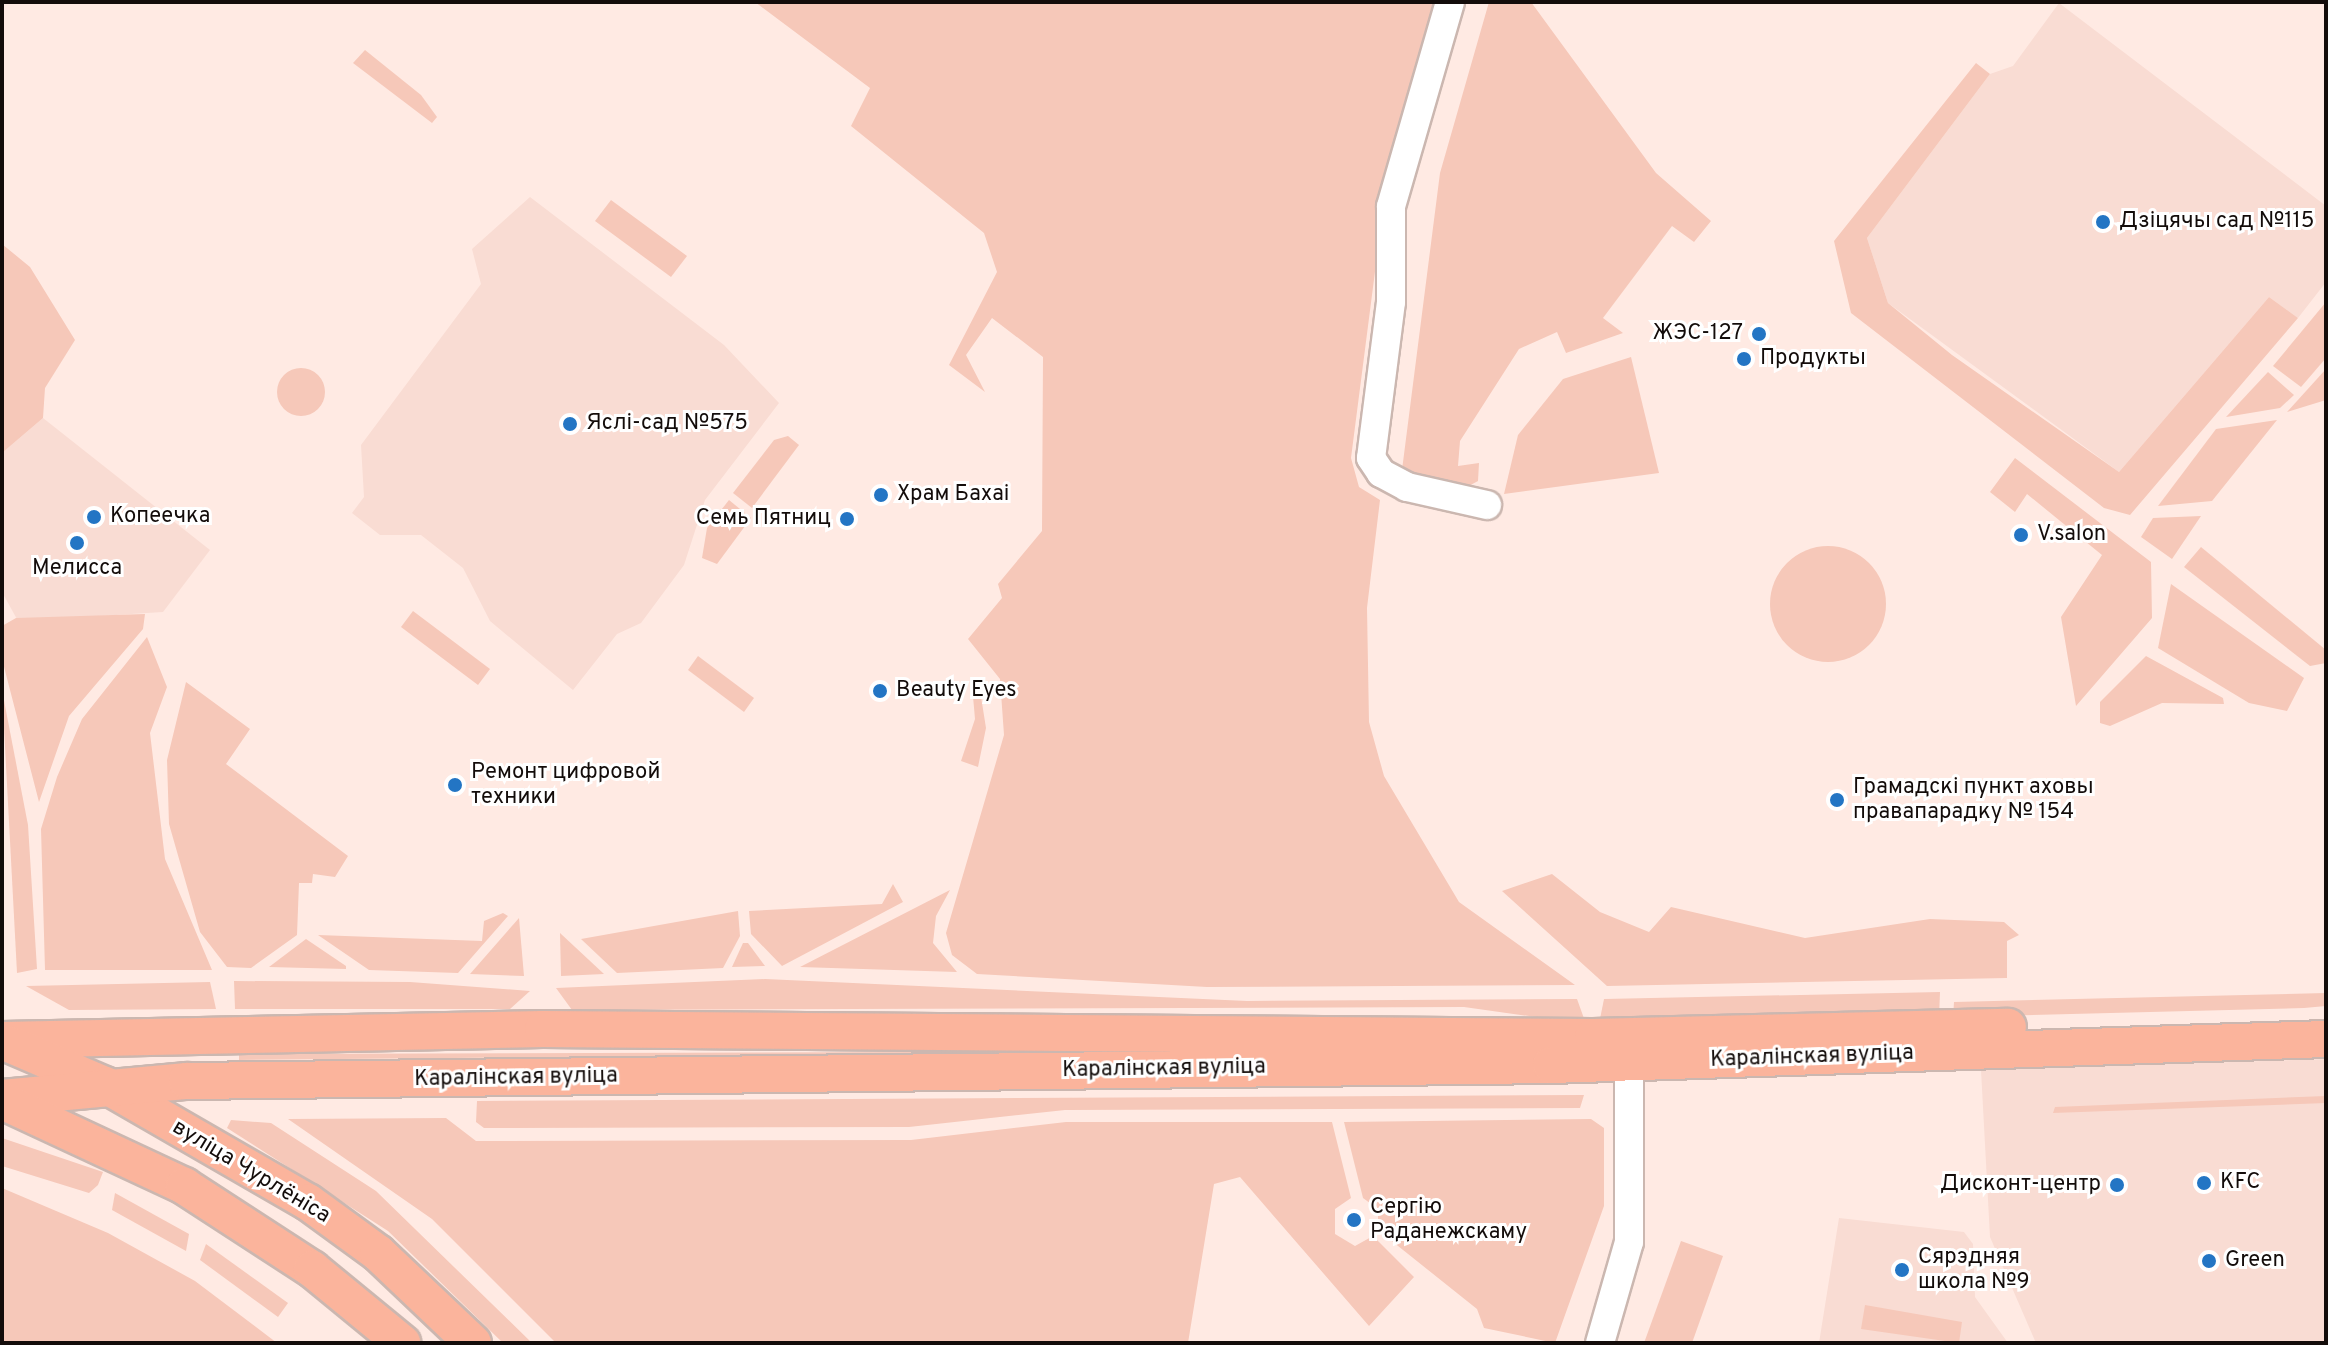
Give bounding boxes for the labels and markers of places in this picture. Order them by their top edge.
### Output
place label: Дзіцячы сад №115 [2119,209,2314,235]
marker: Дзіцячы сад №115 [2094,213,2112,231]
place label: ЖЭС-127 [1653,321,1743,347]
marker: ЖЭС-127 [1750,325,1768,343]
place label: Продукты [1760,346,1866,372]
marker: Продукты [1735,350,1753,368]
place label: Яслі-сад №575 [586,411,748,437]
marker: Яслі-сад №575 [561,415,579,433]
place label: Храм Бахаі [897,482,1009,508]
marker: Храм Бахаі [872,486,890,504]
place label: Копеечка [110,504,210,530]
place label: Семь Пятниц [696,506,831,532]
marker: Копеечка [85,508,103,526]
marker: Семь Пятниц [838,510,856,528]
place label: V.salon [2037,522,2106,548]
marker: V.salon [2012,526,2030,544]
marker: Мелисса [68,534,86,552]
place label: Мелисса [32,556,122,582]
place label: Beauty Eyes [896,678,1017,704]
marker: Beauty Eyes [871,682,889,700]
place label: Ремонт цифровой техники [471,759,660,810]
place label: Грамадскі пункт аховы правапарадку № 154 [1853,774,2094,826]
marker: Ремонт цифровой техники [446,776,464,794]
marker: Грамадскі пункт аховы правапарадку № 154 [1828,791,1846,809]
place label: KFC [2220,1170,2260,1196]
place label: Дисконт-центр [1940,1172,2101,1198]
marker: KFC [2195,1174,2213,1192]
marker: Дисконт-центр [2108,1176,2126,1194]
place label: Сергію Раданежскаму [1370,1194,1527,1246]
marker: Сергію Раданежскаму [1345,1211,1363,1229]
place label: Сярэдняя школа №9 [1918,1244,2030,1296]
place label: Green [2225,1248,2285,1274]
marker: Green [2200,1252,2218,1270]
marker: Сярэдняя школа №9 [1893,1261,1911,1279]

